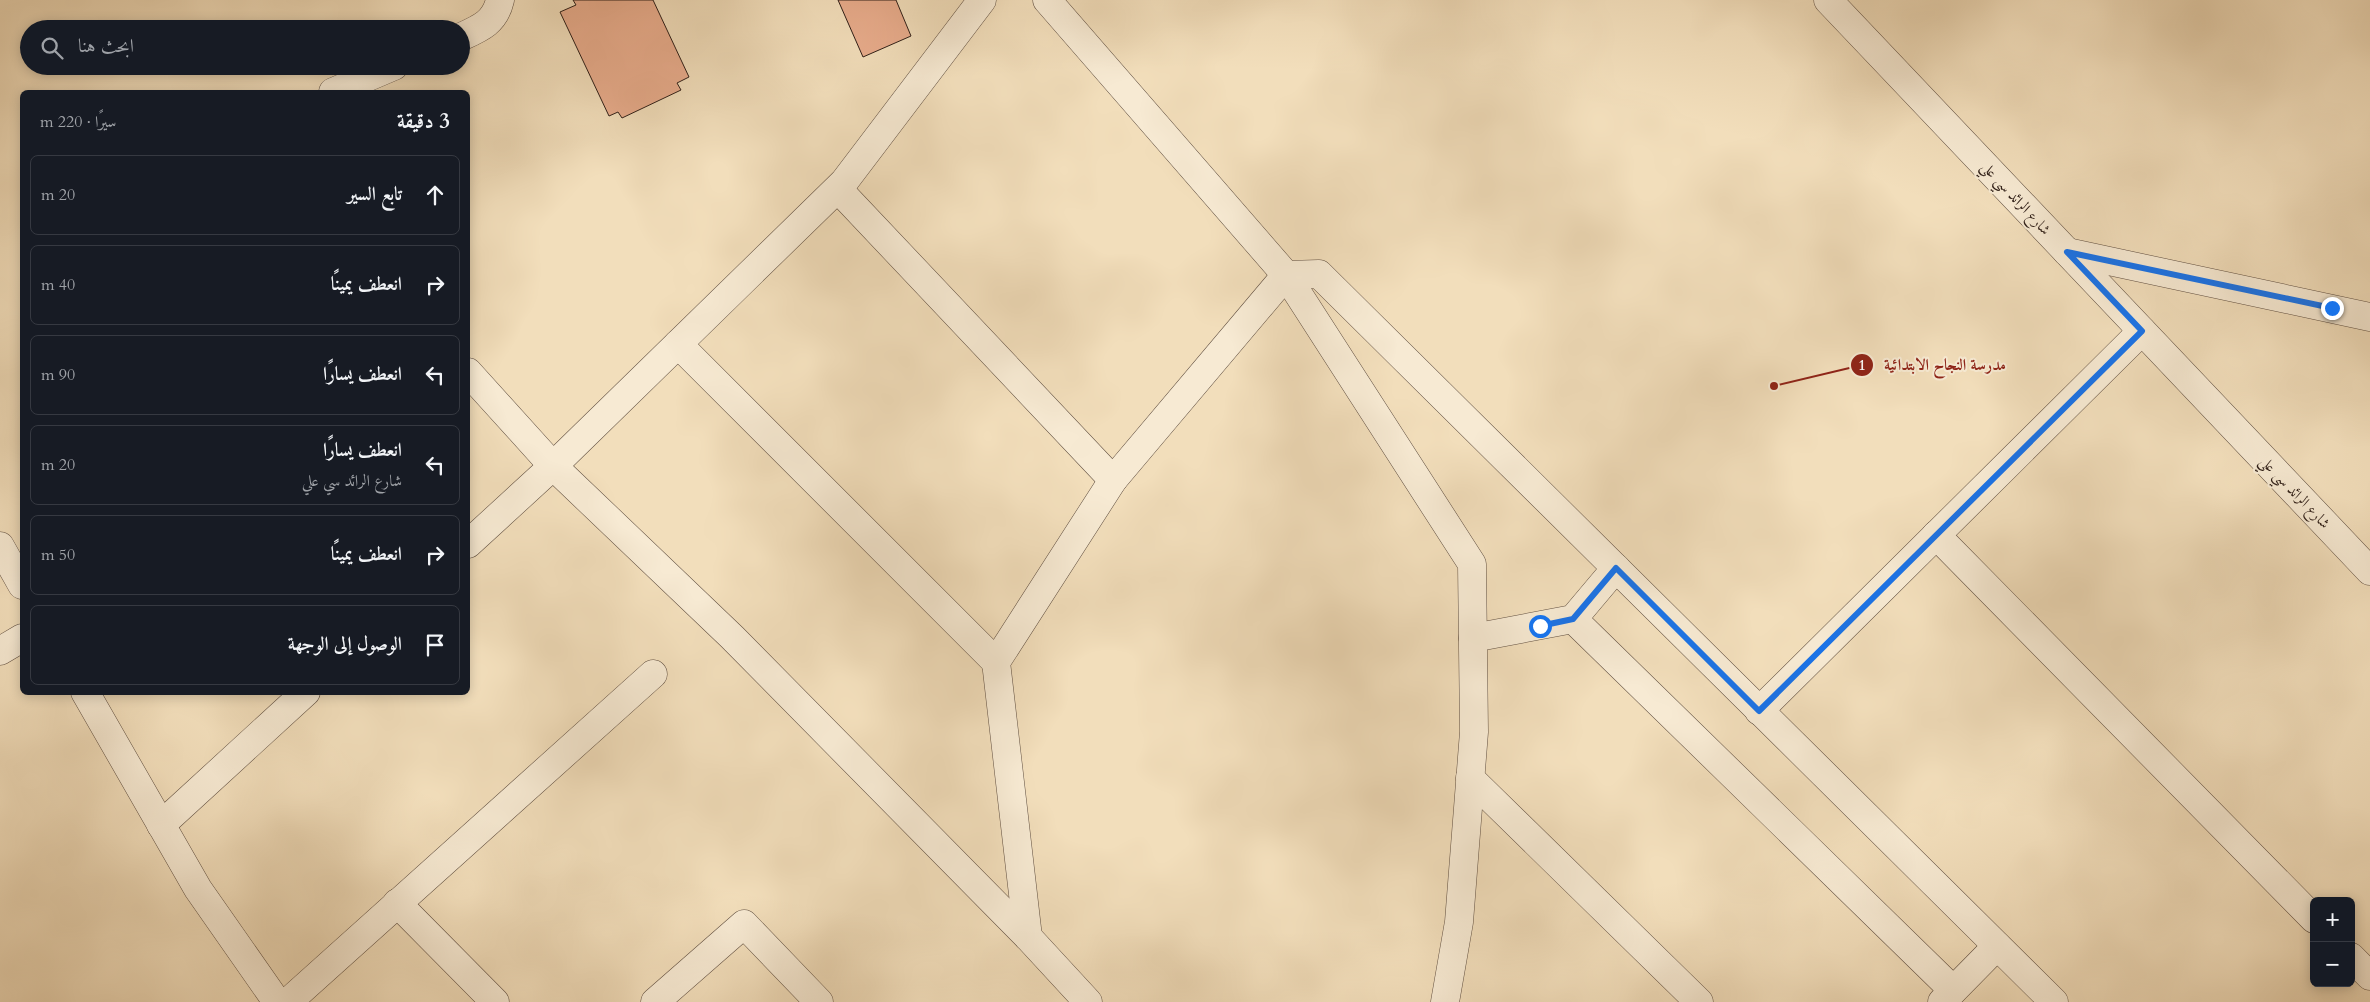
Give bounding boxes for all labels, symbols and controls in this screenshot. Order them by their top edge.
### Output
search box [20,20,470,75]
text: ابحث هنا [78,33,134,59]
icon: search [38,34,66,62]
text: 3 دقيقة [397,107,450,136]
text: سيرًا · 220 m [40,111,116,133]
street label: شارع الرائد سي علي [1974,157,2055,242]
text: تابع السير [347,181,402,207]
icon: ahead [421,181,449,209]
text: 20 m [41,184,75,206]
text: انعطف يمينًا [331,271,402,297]
icon: right [421,271,449,299]
text: 40 m [41,274,75,296]
route end [2321,297,2344,320]
callout: مدرسة النجاح الابتدائية [1849,349,2016,380]
text: مدرسة النجاح الابتدائية [1884,354,2006,379]
text: 1 [1858,355,1866,375]
text: انعطف يسارًا [323,361,402,387]
icon: left [421,361,449,389]
text: 90 m [41,364,75,386]
text: انعطف يسارًا [323,437,402,463]
icon: left [421,451,449,479]
street label: شارع الرائد سي علي [2252,451,2335,536]
text: 20 m [41,454,75,476]
text: شارع الرائد سي علي [302,470,402,492]
text: انعطف يمينًا [331,541,402,567]
icon: right [421,541,449,569]
text: 50 m [41,544,75,566]
route start [1529,615,1552,638]
text: الوصول إلى الوجهة [288,631,402,657]
icon: arrive [421,631,449,659]
map controls [2310,897,2355,987]
button: + [2310,897,2355,942]
button: − [2310,942,2355,987]

